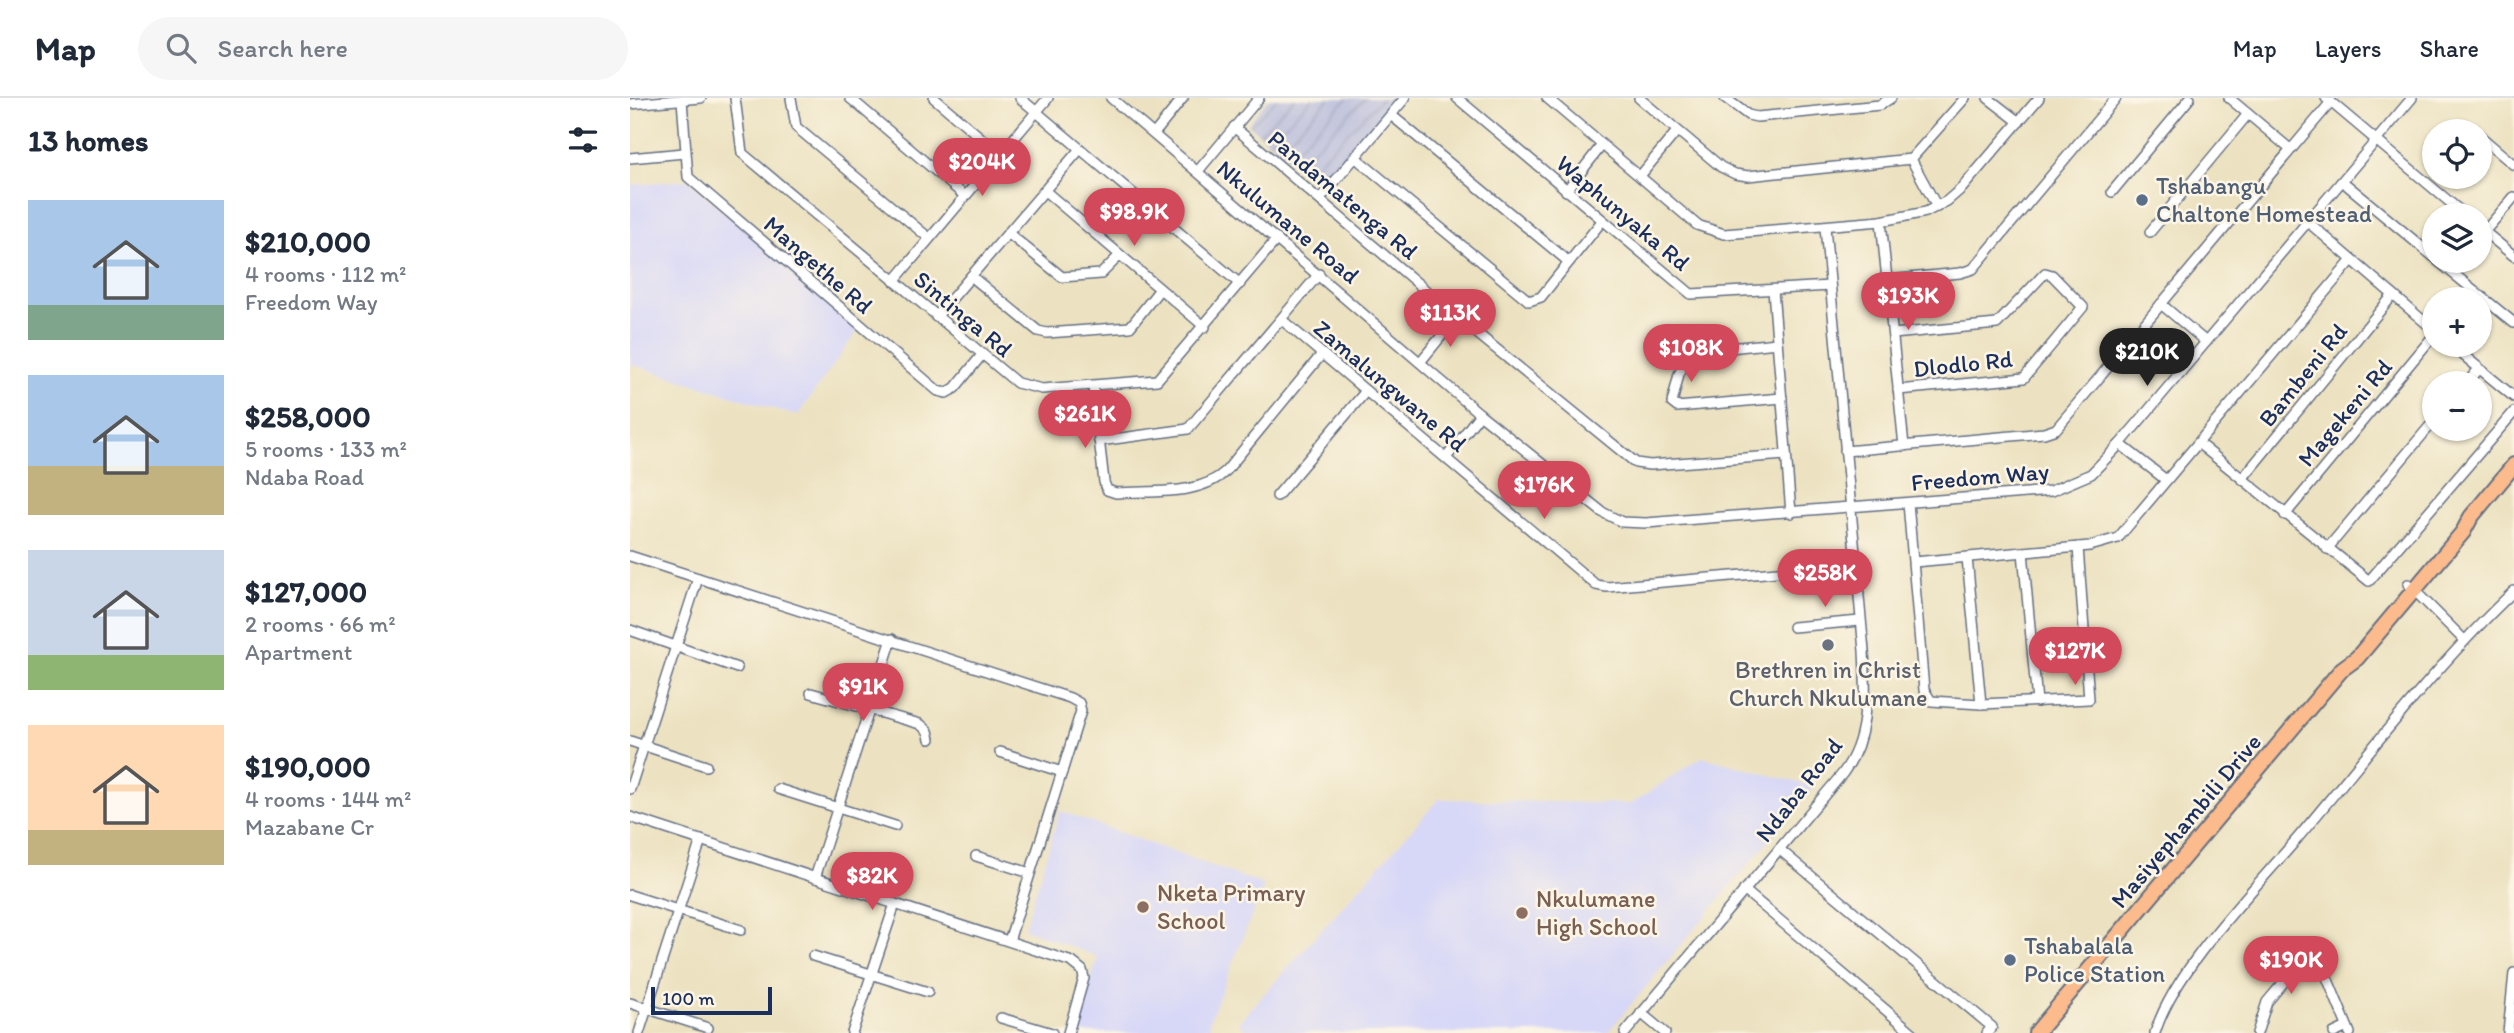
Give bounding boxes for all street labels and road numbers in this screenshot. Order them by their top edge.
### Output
street label: Pandamatenga Rd [1262,124,1424,266]
street label: Waphunyaka Rd [1551,148,1696,277]
street label: Nkulumane Road [1211,154,1365,290]
street label: Mangethe Rd [758,209,879,320]
street label: Sintinga Rd [908,264,1019,363]
street label: Zamalungwane Rd [1308,313,1473,458]
street label: Bambeni Rd [2252,317,2353,432]
street label: Dlodlo Rd [1912,344,2014,383]
street label: Magekeni Rd [2291,353,2398,472]
street label: Freedom Way [1910,456,2050,497]
street label: Masiyephambili Drive [2104,727,2267,914]
street label: Ndaba Road [1749,732,1848,848]

